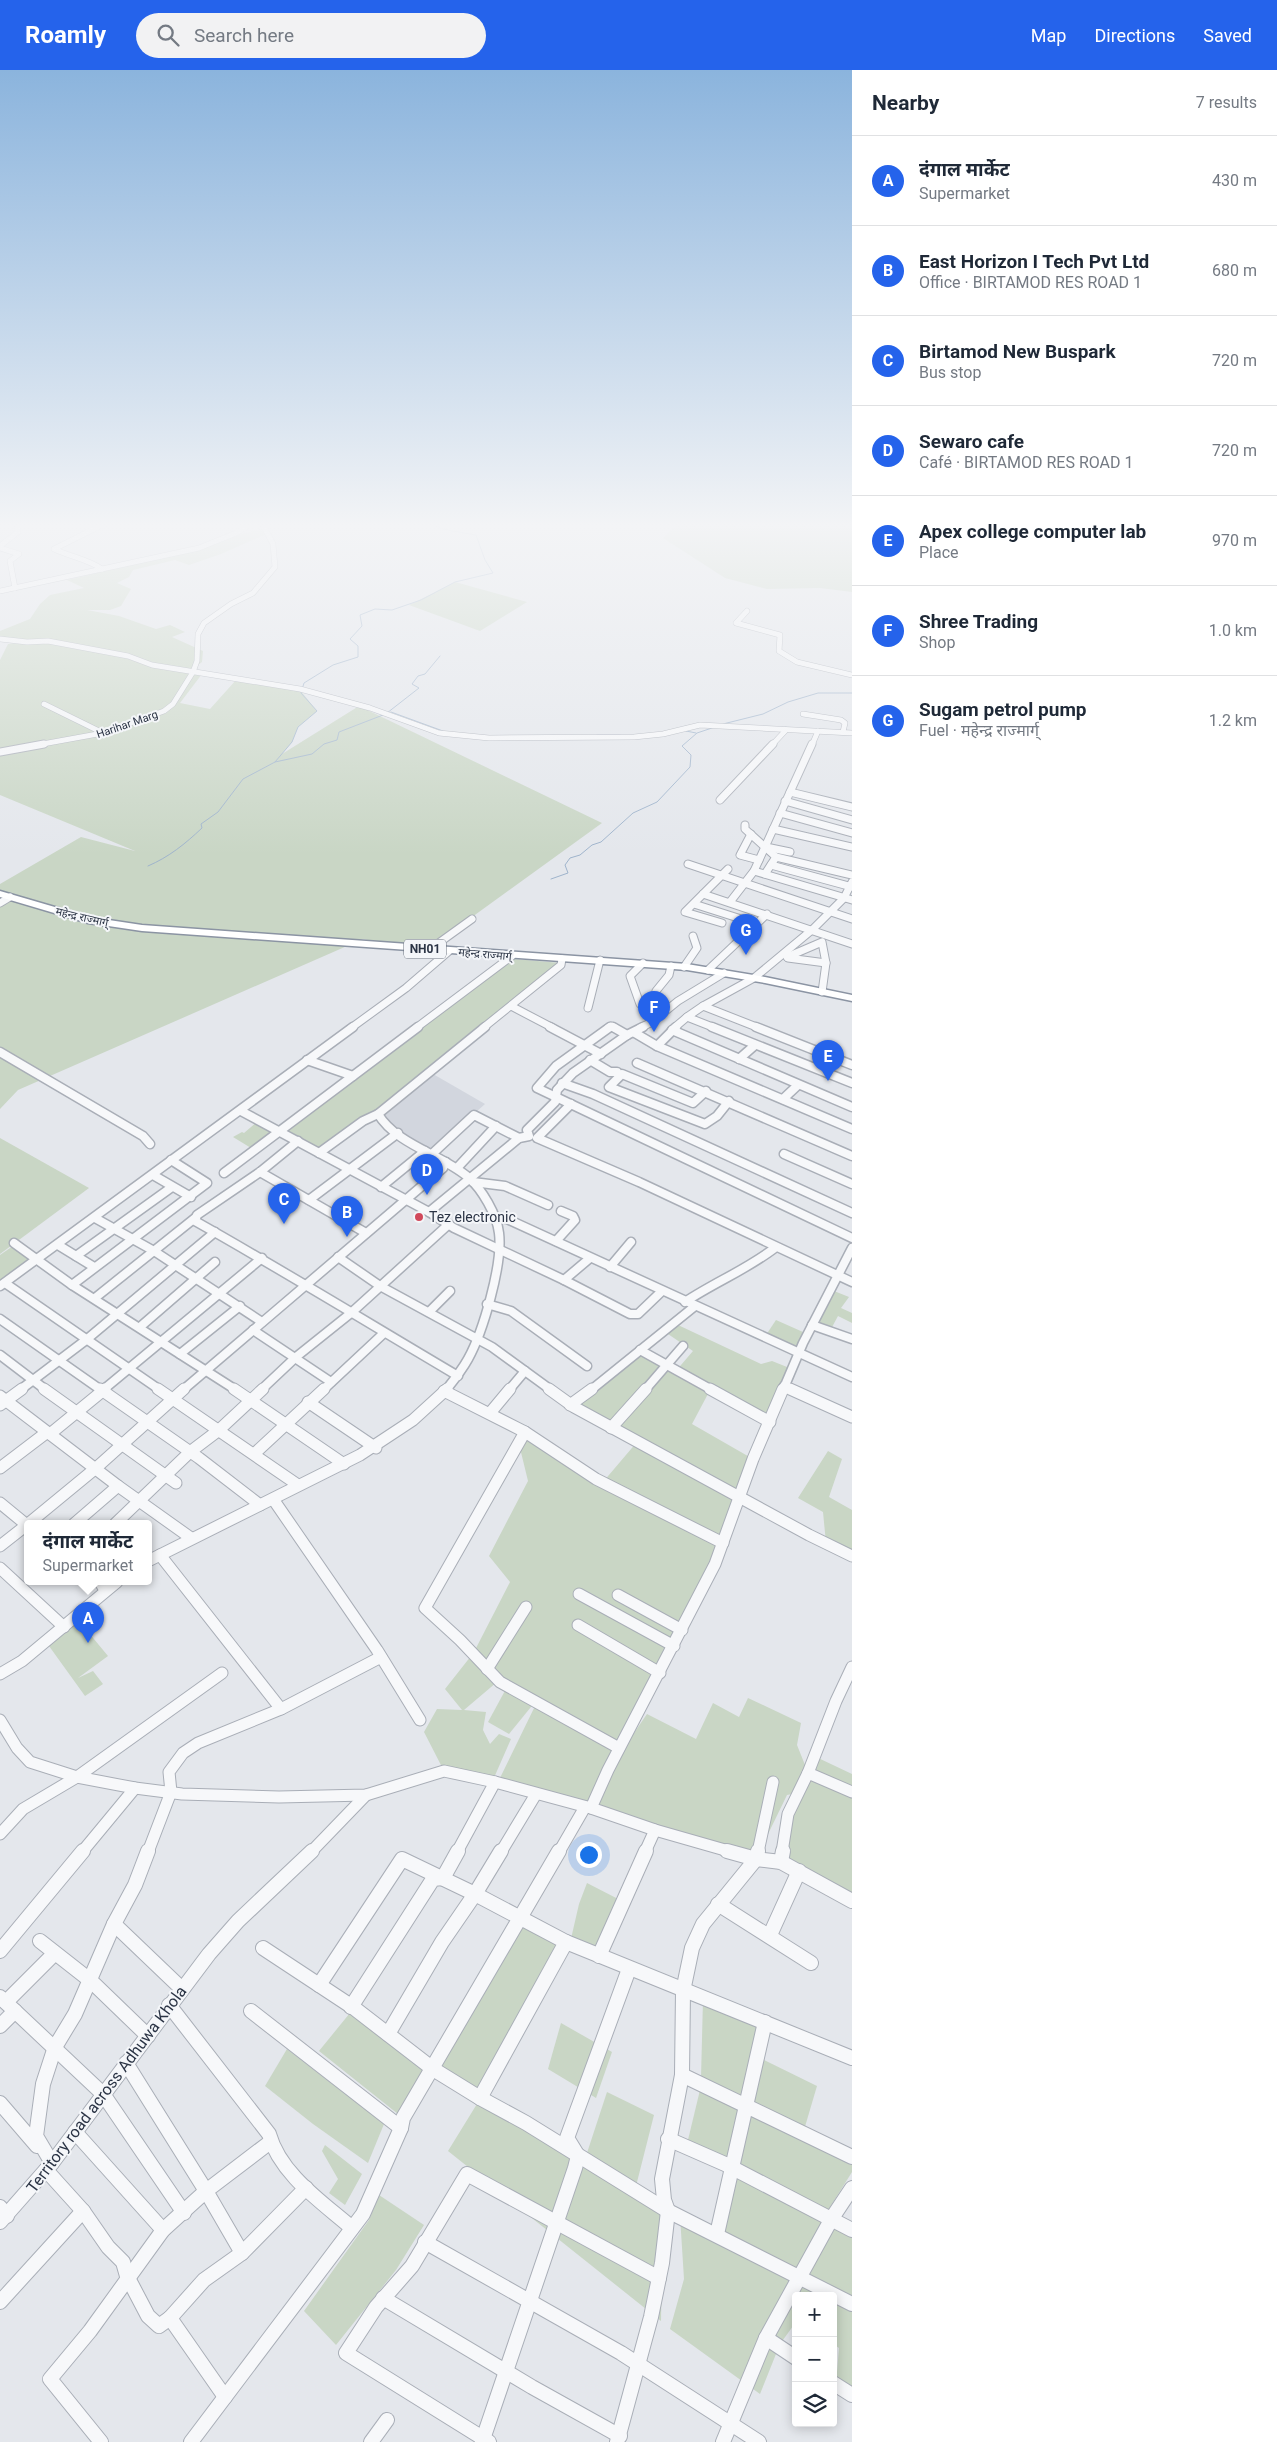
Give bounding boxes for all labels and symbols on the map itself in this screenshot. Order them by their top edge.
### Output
street label: Harihar Marg [95,708,160,741]
street label: महेन्द्र राज्मार्ग् [54,905,111,930]
pin: G [730,914,762,955]
road number: NH01 [404,940,446,959]
street label: महेन्द्र राज्मार्ग् [458,946,514,963]
pin: F [638,991,670,1032]
pin: E [812,1040,844,1081]
pin: D [411,1154,443,1195]
pin: C [268,1183,300,1224]
pin: B [331,1196,363,1237]
place label: Tez electronic [429,1209,516,1225]
marker: Tez electronic [413,1211,425,1223]
pin: A [72,1602,104,1643]
your location [576,1842,602,1868]
street label: Territory road across Adhuwa Khola [22,1982,190,2196]

